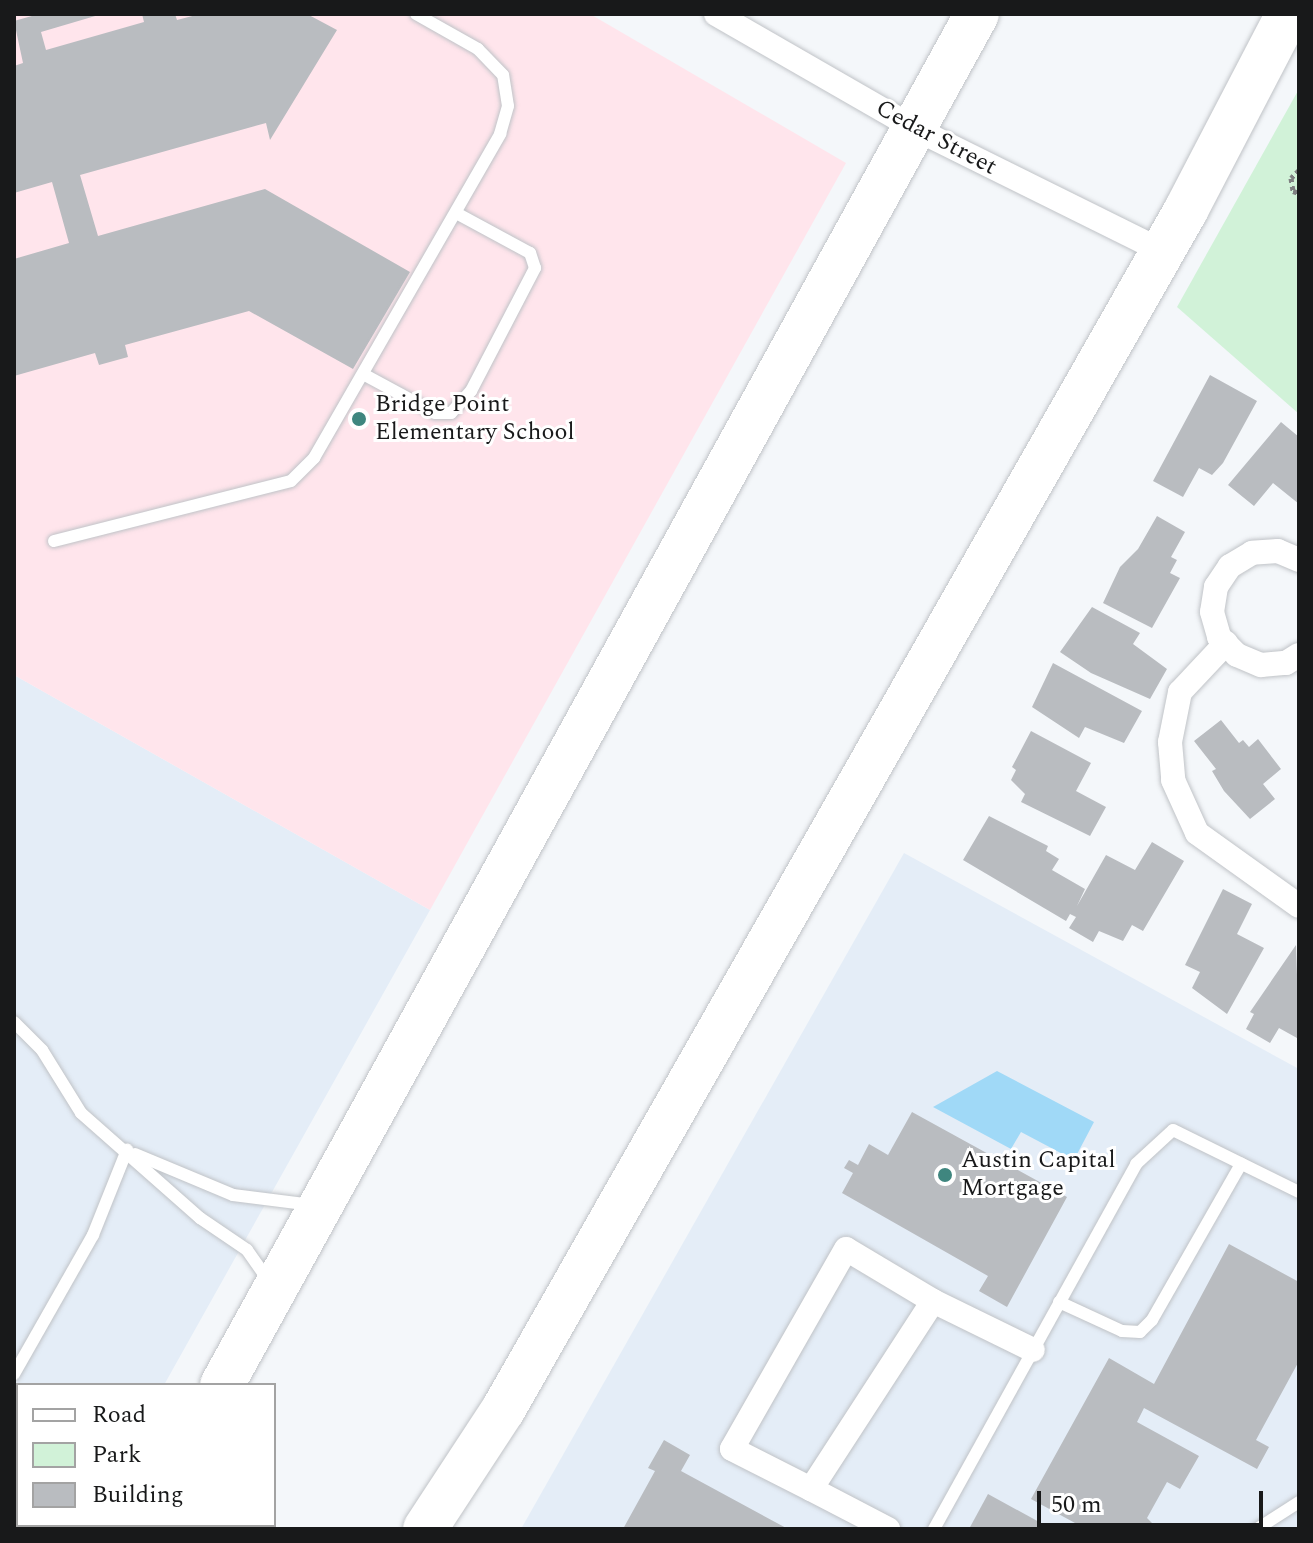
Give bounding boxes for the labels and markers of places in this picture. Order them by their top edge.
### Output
place label: Bridge Point Elementary School [375,391,575,447]
marker: Bridge Point Elementary School [350,410,368,428]
place label: Austin Capital Mortgage [961,1147,1116,1203]
marker: Austin Capital Mortgage [936,1166,954,1184]

